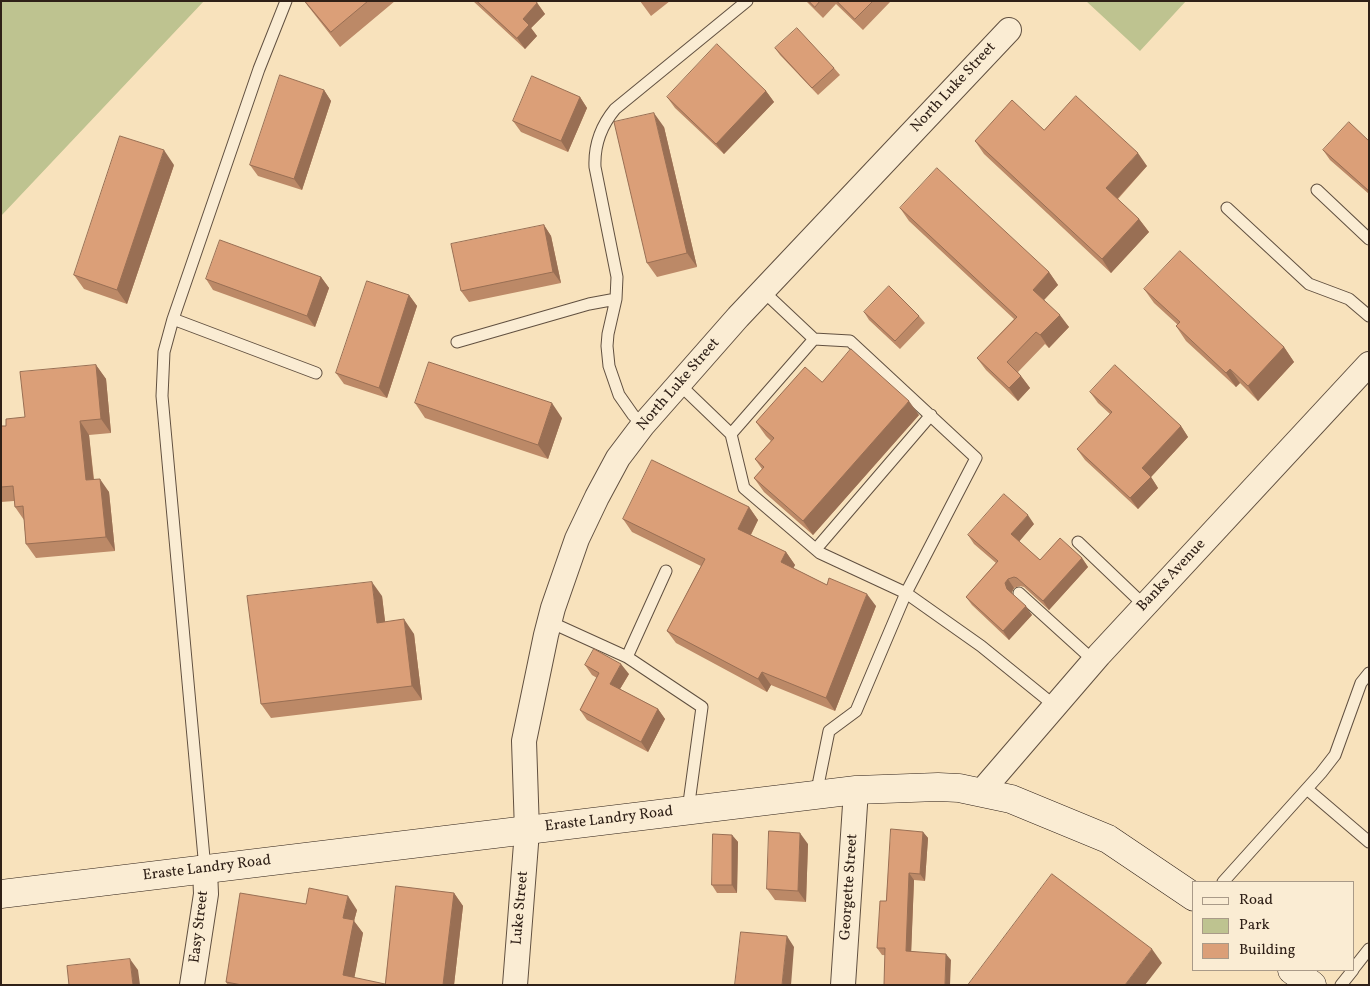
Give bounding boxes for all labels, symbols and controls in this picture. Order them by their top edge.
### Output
street label: North Luke Street [908,39,1000,137]
street label: North Luke Street [634,335,724,435]
street label: Banks Avenue [1134,536,1210,616]
street label: Eraste Landry Road [544,803,674,837]
street label: Georgette Street [837,833,863,941]
street label: Eraste Landry Road [142,852,272,886]
street label: Luke Street [509,870,533,946]
legend [1192,881,1355,971]
street label: Easy Street [187,890,213,964]
text: Road [1239,890,1273,911]
text: Park [1239,915,1270,936]
text: Building [1239,940,1295,961]

